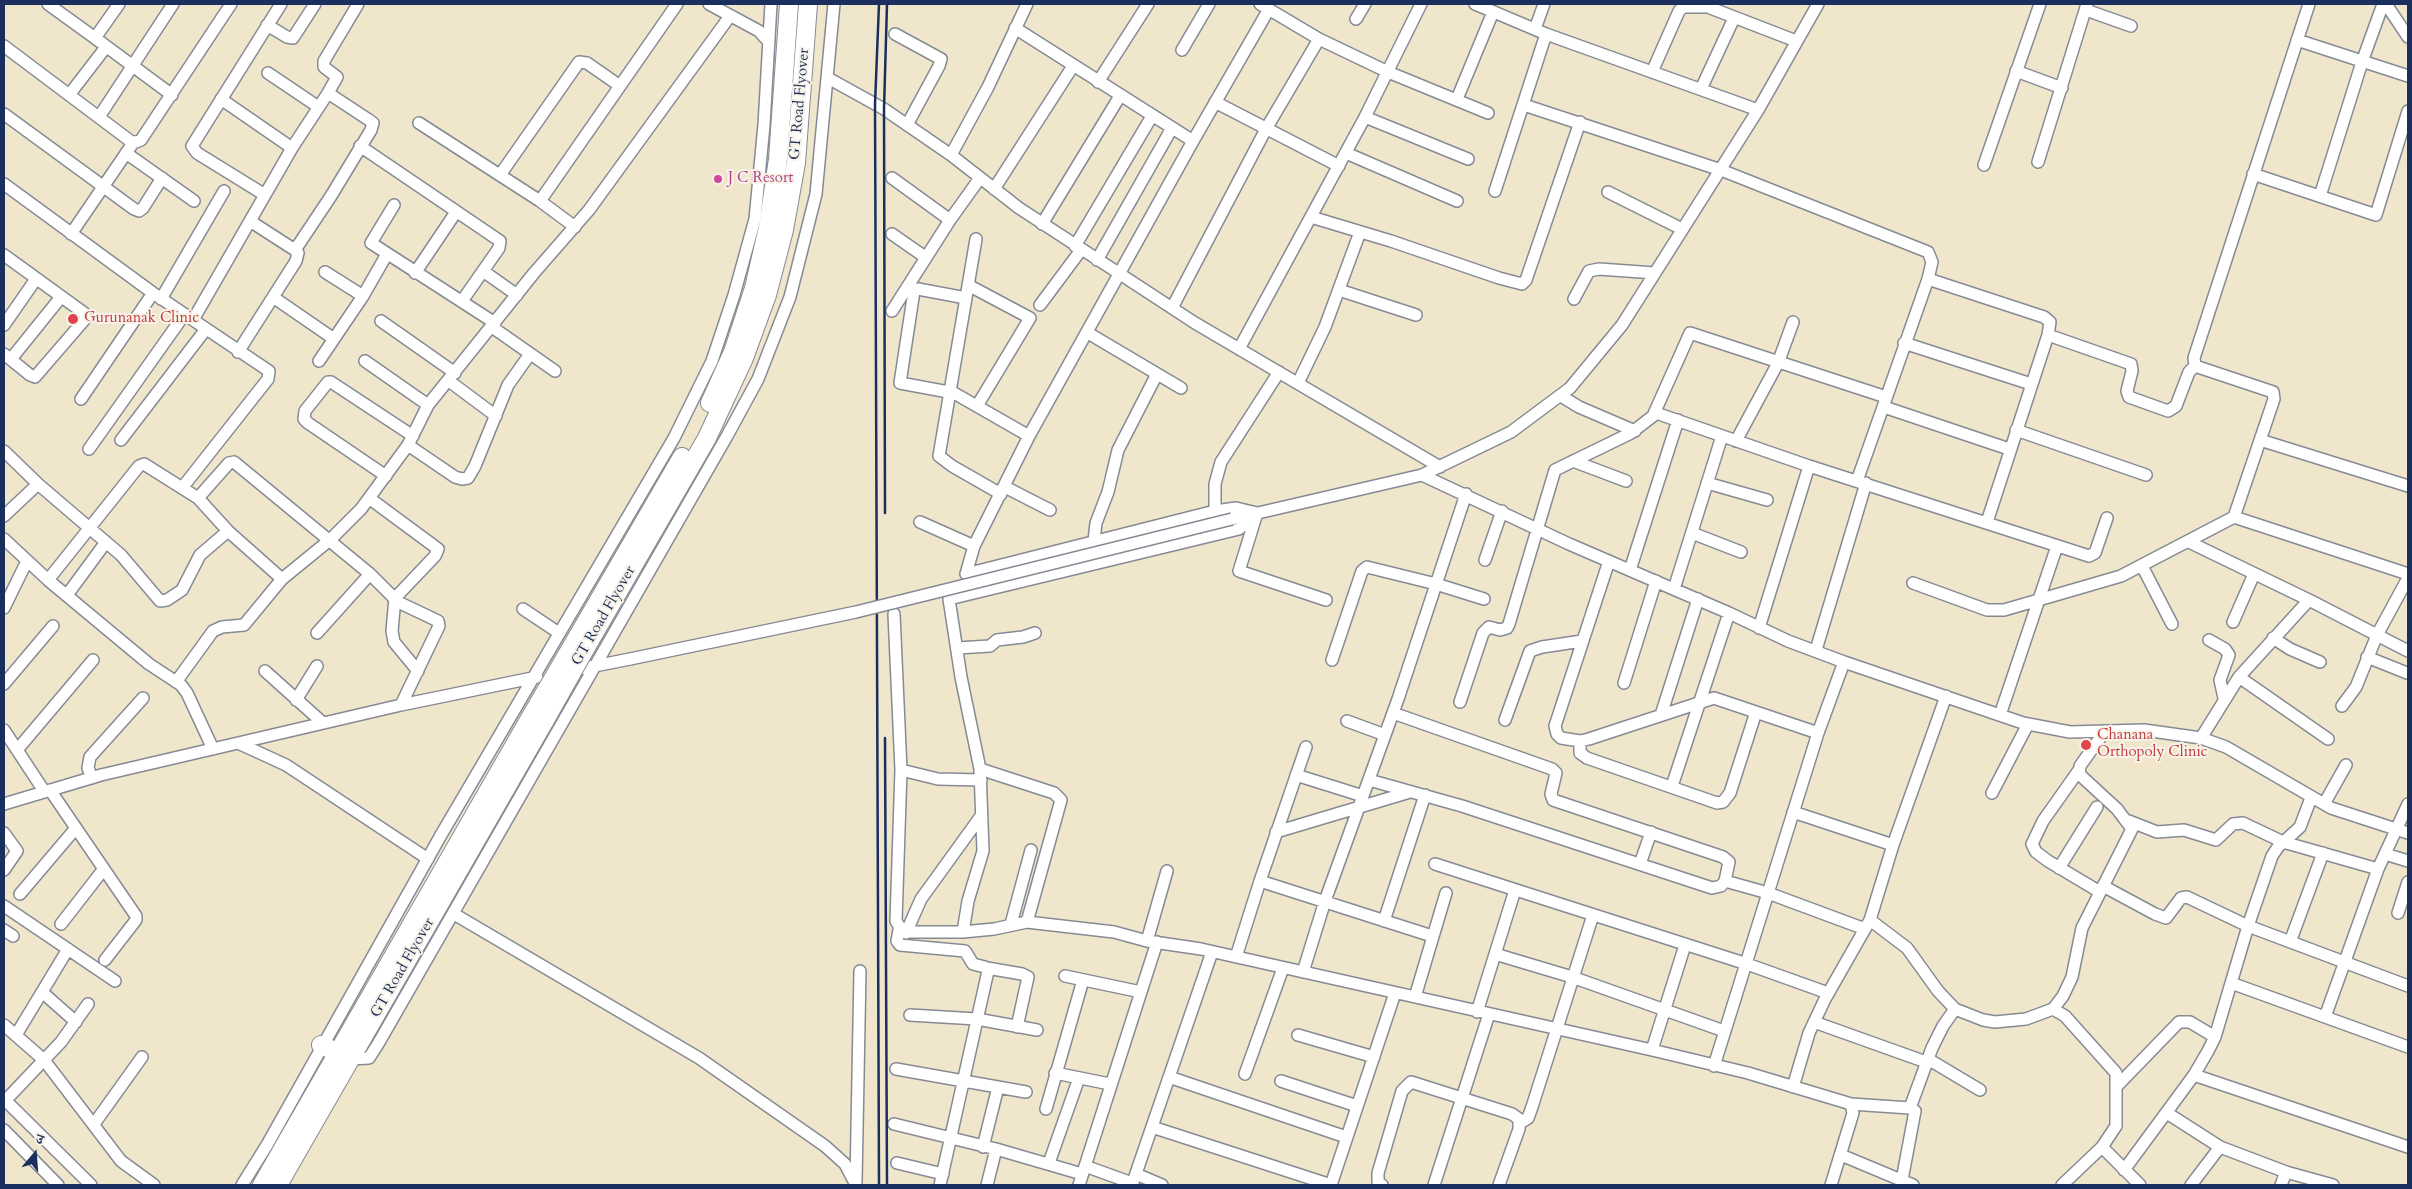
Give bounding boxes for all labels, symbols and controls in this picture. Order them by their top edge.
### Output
street label: GT Road Flyover [786,47,814,161]
place label: J C Resort [728,170,793,188]
marker: J C Resort [712,173,724,185]
place label: Gurunanak Clinic [84,310,199,328]
marker: Gurunanak Clinic [66,312,80,326]
street label: GT Road Flyover [568,563,640,669]
place label: Chanana Orthopoly Clinic [2097,727,2207,762]
marker: Chanana Orthopoly Clinic [2079,738,2093,752]
street label: GT Road Flyover [367,915,439,1021]
north arrow [10,1129,60,1179]
text: उ [33,1129,46,1149]

